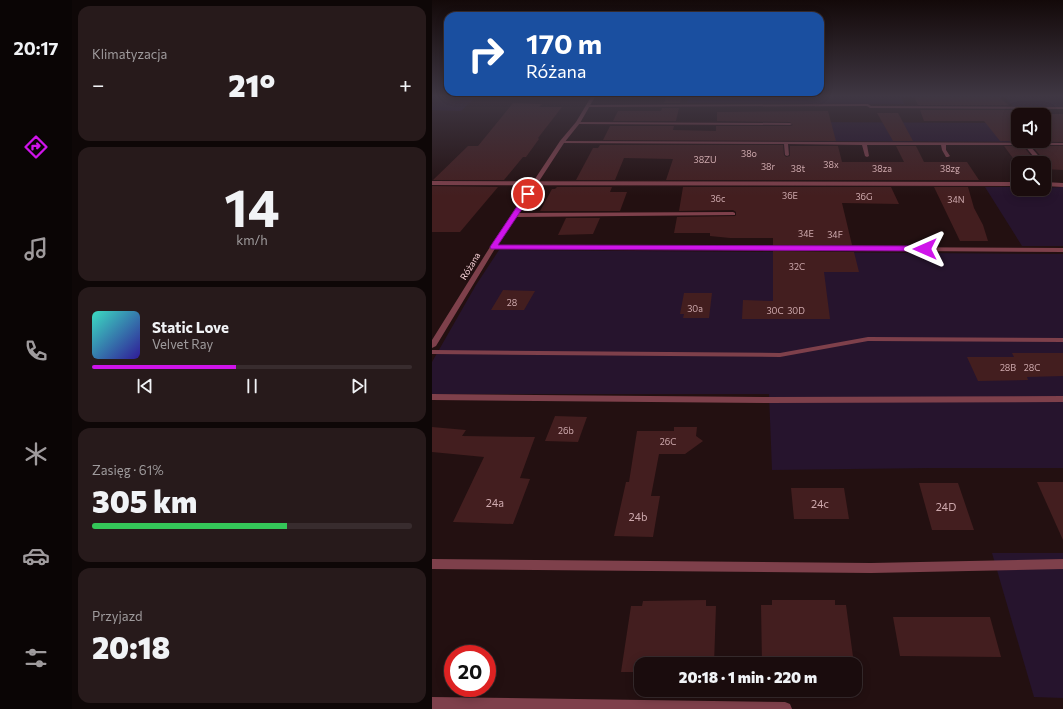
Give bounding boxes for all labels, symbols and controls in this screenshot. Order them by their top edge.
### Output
text: 170 m [526,26,602,60]
icon: right [460,28,512,80]
text: 20:17 [14,37,58,59]
text: Klimatyzacja [92,46,167,62]
text: Różana [526,60,586,82]
text: 21° [228,66,275,103]
text: − [92,71,105,98]
text: + [399,71,412,98]
map controls [1011,108,1051,196]
button: sound [1011,108,1051,148]
icon: directions [22,133,50,161]
house number: 38o [741,148,757,159]
house number: 38ZU [694,154,717,165]
button: search [1011,156,1051,196]
house number: 38x [823,159,839,170]
house number: 38r [761,161,775,172]
house number: 38t [791,163,805,174]
house number: 38za [872,163,892,174]
house number: 38zg [940,163,960,174]
text: 14 [224,174,280,238]
pin [511,177,545,211]
icon: arrive [517,183,539,205]
house number: 36E [782,190,798,201]
house number: 36G [855,191,873,202]
house number: 36c [710,193,726,204]
house number: 34N [947,194,965,205]
house number: 34E [798,228,814,239]
position arrow [904,228,946,270]
house number: 34F [827,229,843,240]
text: km/h [236,232,268,248]
icon: music [22,235,50,263]
street label: Różana [458,250,483,282]
house number: 32C [789,261,805,272]
house number: 28 [507,297,517,308]
house number: 30a [687,303,703,314]
house number: 30C [766,305,784,316]
house number: 30D [787,305,805,316]
text: Static Love [152,318,229,336]
text: Velvet Ray [152,336,213,352]
icon: phone [22,337,50,365]
house number: 28B [1000,362,1016,373]
house number: 28C [1024,362,1040,373]
icon: previous [134,375,156,397]
icon: pause [241,375,263,397]
icon: next [348,375,370,397]
house number: 26b [558,425,574,436]
house number: 26C [660,436,676,447]
icon: climate [22,440,50,468]
text: Zasięg · 61% [92,462,164,478]
text: 305 km [92,482,197,519]
house number: 24a [486,496,504,509]
house number: 24c [811,497,829,510]
house number: 24D [936,500,956,513]
house number: 24b [628,510,648,523]
icon: car [22,542,50,570]
text: Przyjazd [92,608,143,624]
text: 20:18 [92,628,170,665]
icon: filters [22,644,50,672]
speed limit sign: 20 [444,645,496,697]
text: 20:18 · 1 min · 220 m [679,668,817,686]

